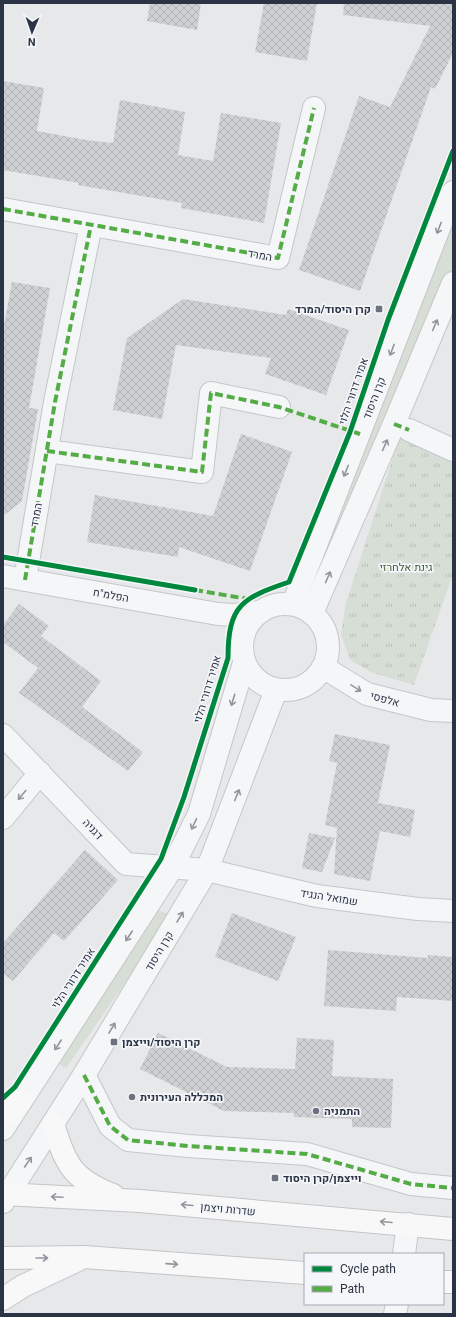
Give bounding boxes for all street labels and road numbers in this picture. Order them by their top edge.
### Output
street label: המרד [247,247,273,264]
street label: אמיר דרורי הלוי [336,356,371,426]
street label: קרן היסוד [361,375,388,421]
street label: המרד [28,502,45,528]
street label: הפלמ"ח [92,586,130,605]
street label: אמיר דרורי הלוי [191,654,224,725]
street label: אלפסי [369,689,401,710]
street label: דגניה [80,816,106,843]
street label: שמואל הנגיד [299,887,359,908]
street label: קרן היסוד [143,929,176,973]
street label: אמיר דרורי הלוי [49,945,98,1011]
street label: שדרות ויצמן [200,1201,256,1218]

